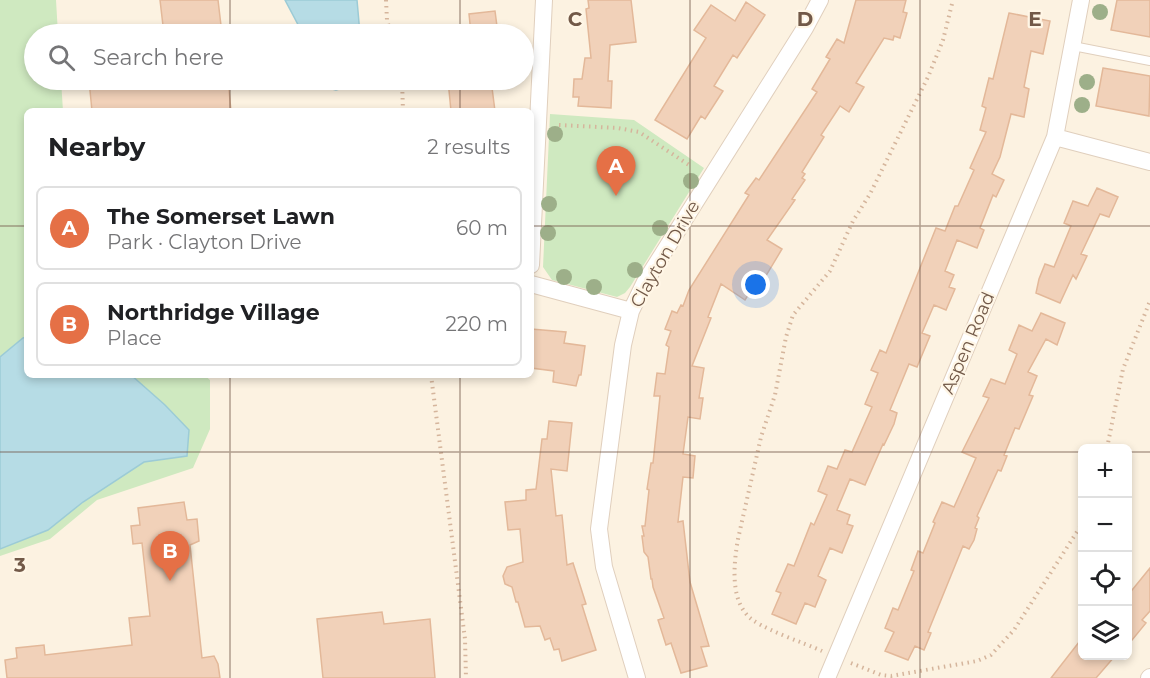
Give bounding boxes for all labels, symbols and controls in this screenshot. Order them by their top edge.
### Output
text: C [568,7,583,31]
text: D [797,7,813,31]
text: E [1028,7,1042,31]
search box [24,24,534,90]
icon: search [45,41,78,74]
text: Search here [93,44,224,71]
text: Nearby [48,131,145,163]
text: 2 results [427,135,510,159]
pin: A [596,146,636,196]
street label: Clayton Drive [625,196,705,311]
text: The Somerset Lawn [107,203,335,230]
text: A [62,216,77,240]
text: 60 m [456,216,508,240]
text: Park · Clayton Drive [107,230,302,254]
your location [741,270,770,299]
street label: Aspen Road [937,289,999,397]
text: Northridge Village [107,299,320,326]
text: B [62,312,77,336]
text: 220 m [446,312,508,336]
text: Place [107,326,162,350]
map controls [1078,444,1132,660]
button: + [1078,444,1132,498]
button: − [1078,498,1132,552]
pin: B [150,532,190,581]
button: locate [1078,552,1132,606]
text: 3 [13,553,26,577]
button: layers [1078,606,1132,660]

